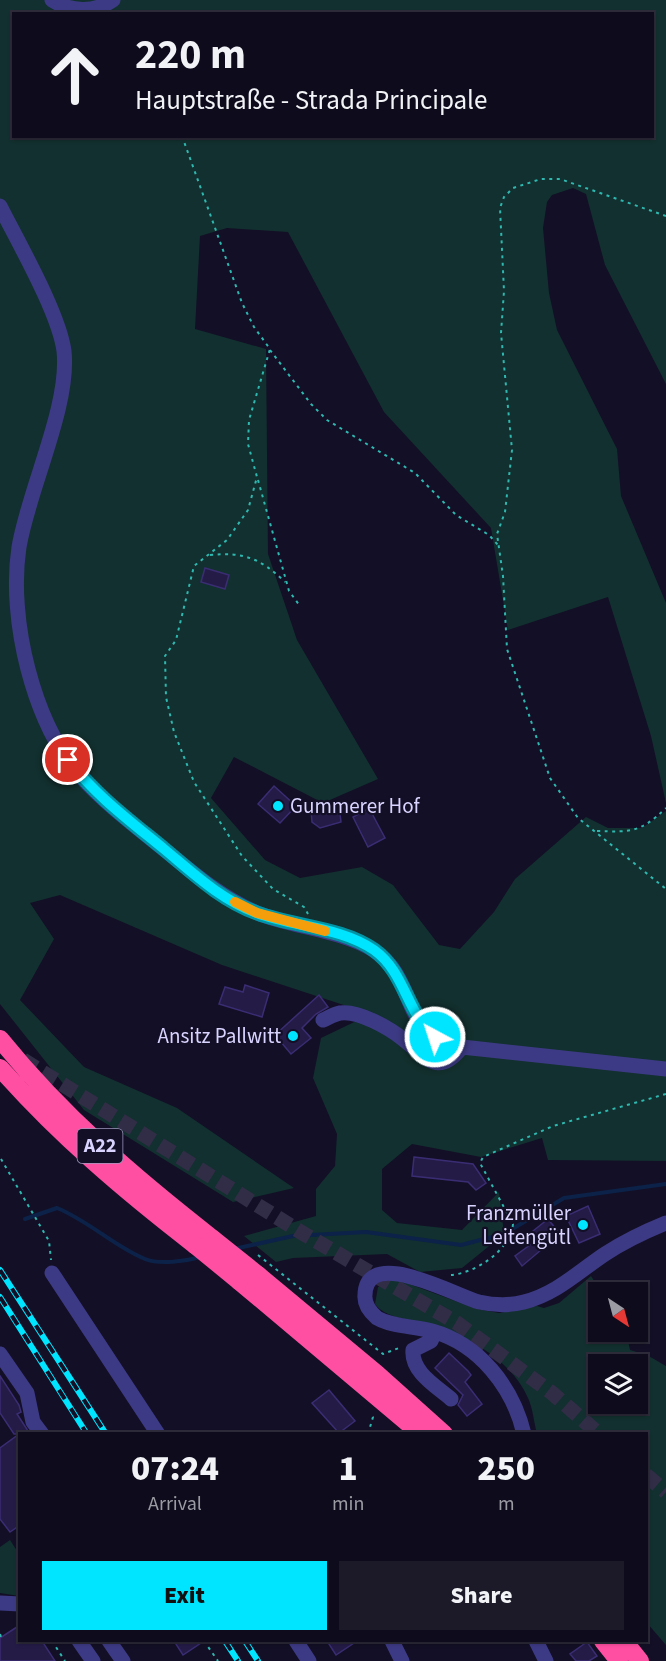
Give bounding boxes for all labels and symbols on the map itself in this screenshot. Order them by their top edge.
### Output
pin [42,734,93,785]
place label: Gummerer Hof [290,791,421,821]
marker: Gummerer Hof [271,799,285,813]
position arrow [403,1005,467,1069]
place label: Ansitz Pallwitt [158,1021,281,1051]
marker: Ansitz Pallwitt [286,1029,300,1043]
road number: A22 [78,1129,122,1163]
place label: Franzmüller Leitengütl [466,1198,572,1252]
marker: Franzmüller Leitengütl [576,1218,590,1232]
north arrow [588,1282,648,1342]

